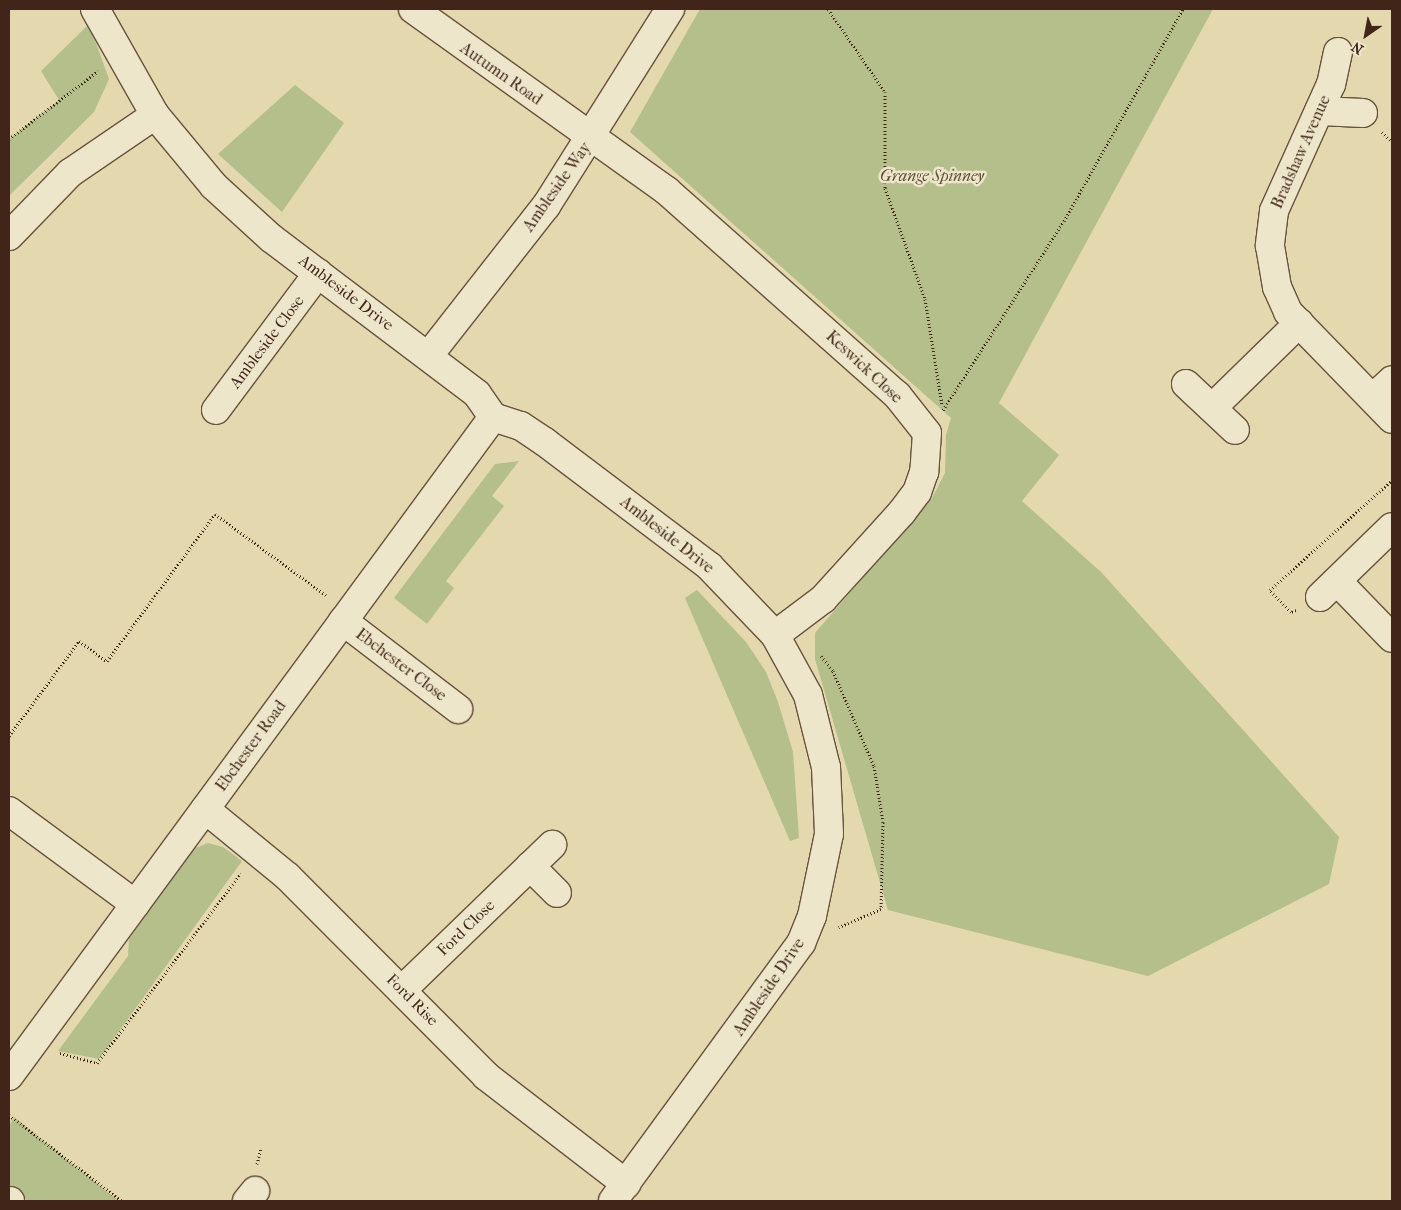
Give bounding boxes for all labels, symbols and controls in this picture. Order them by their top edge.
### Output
north arrow [1341,10,1391,60]
text: N [1348,38,1367,58]
street label: Autumn Road [456,39,546,109]
street label: Bradshaw Avenue [1267,92,1335,212]
street label: Ambleside Way [519,139,595,235]
park label: Grange Spinney [880,166,984,186]
street label: Ambleside Drive [295,251,397,335]
street label: Ambleside Close [226,292,308,392]
street label: Keswick Close [822,327,906,407]
street label: Ambleside Drive [616,492,718,578]
street label: Ebchester Close [352,625,450,705]
street label: Ebchester Road [212,697,290,795]
street label: Ford Close [433,896,499,960]
street label: Ambleside Drive [729,934,809,1040]
street label: Ford Rise [382,970,442,1030]

